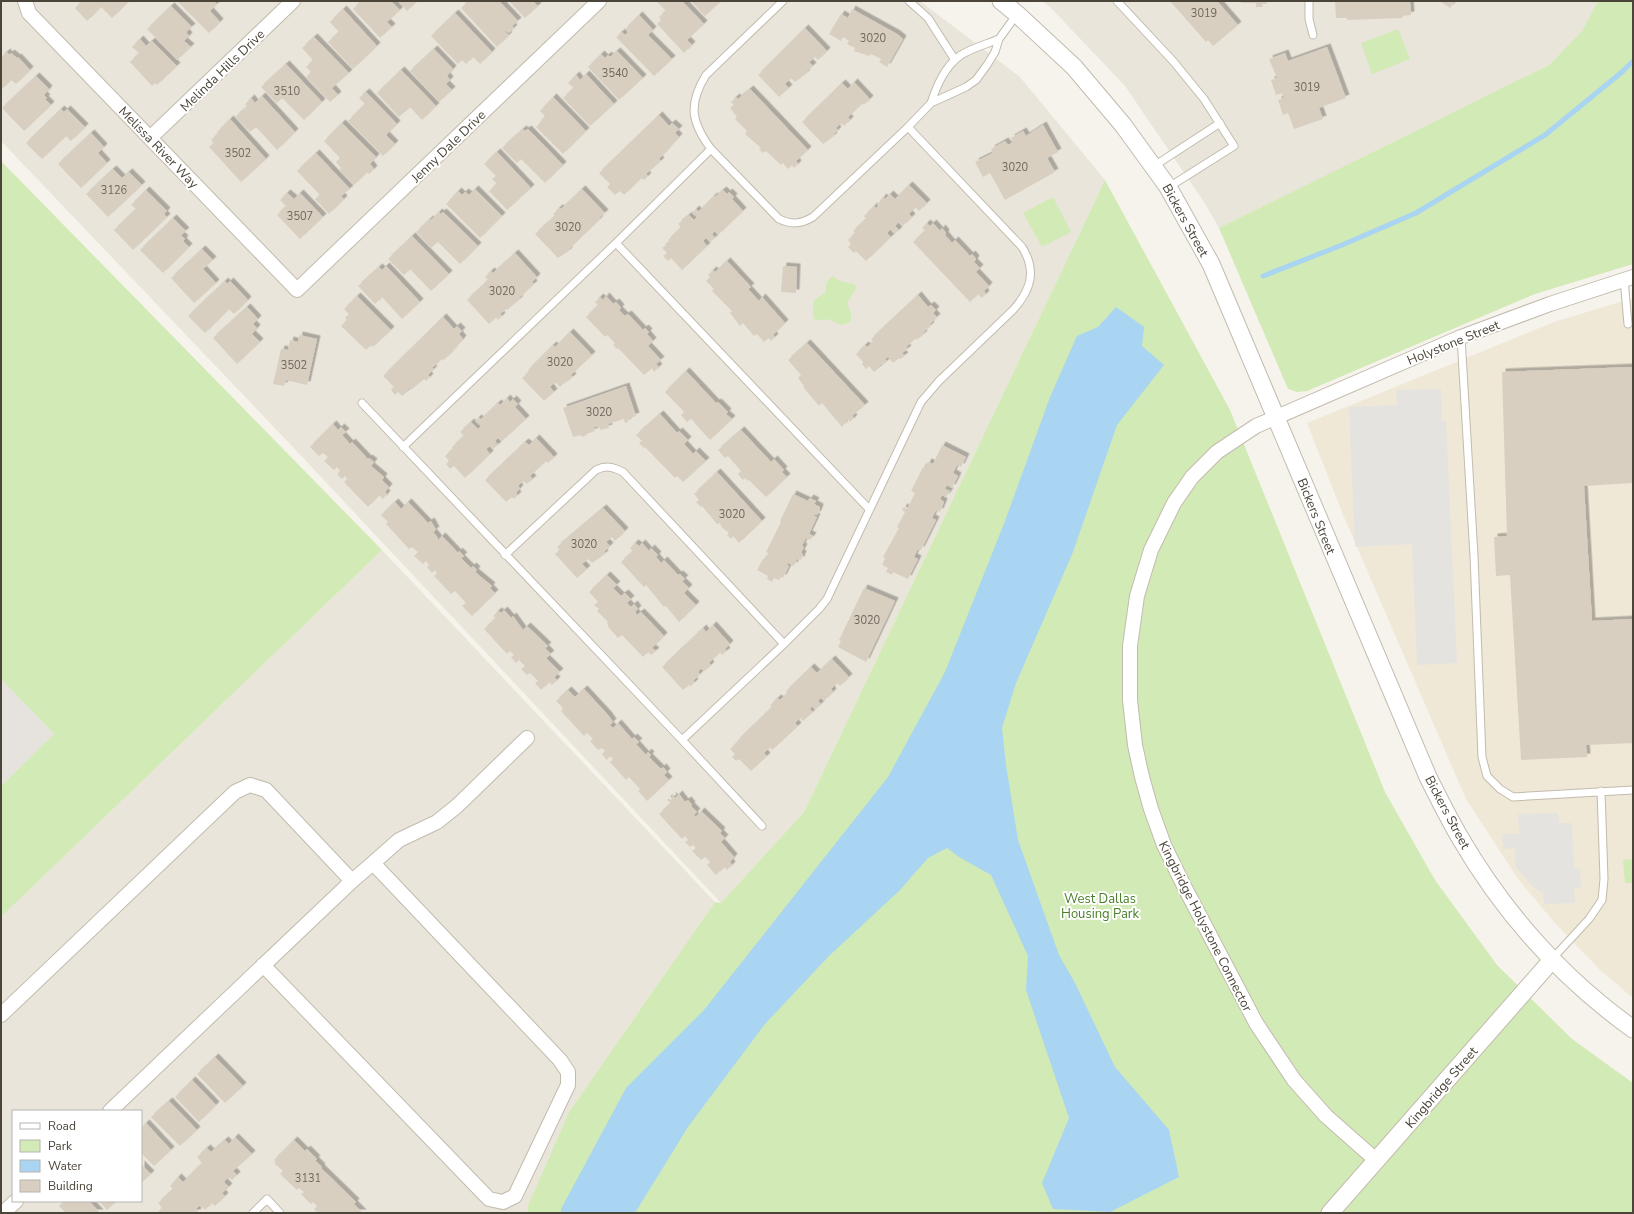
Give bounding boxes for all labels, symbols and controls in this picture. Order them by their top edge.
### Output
house number: 3019 [1191,6,1217,21]
street label: Melinda Hills Drive [176,26,269,116]
house number: 3020 [860,31,887,46]
house number: 3540 [602,66,629,81]
house number: 3019 [1294,80,1320,95]
house number: 3510 [274,84,301,99]
street label: Melissa River Way [114,103,202,193]
street label: Jenny Dale Drive [407,106,490,188]
house number: 3502 [225,146,251,161]
house number: 3020 [1002,160,1029,175]
street label: Bickers Street [1158,181,1213,261]
house number: 3126 [101,183,128,198]
house number: 3507 [287,209,313,224]
house number: 3020 [555,220,582,235]
house number: 3020 [489,284,516,299]
street label: Holystone Street [1404,316,1503,370]
house number: 3020 [547,355,574,370]
house number: 3502 [281,358,307,373]
house number: 3020 [586,405,613,420]
street label: Bickers Street [1293,476,1340,558]
house number: 3020 [719,507,746,522]
house number: 3020 [571,537,598,552]
house number: 3020 [854,613,881,628]
street label: Bickers Street [1420,773,1474,853]
street label: Kingbridge Holystone Connector [1154,838,1256,1015]
park label: West Dallas Housing Park [1061,890,1139,923]
street label: Kingbridge Street [1401,1043,1482,1132]
legend [12,1110,142,1202]
text: Road [48,1118,76,1134]
text: Park [48,1138,73,1154]
text: Water [48,1158,82,1174]
house number: 3131 [295,1171,321,1186]
text: Building [48,1178,93,1194]

